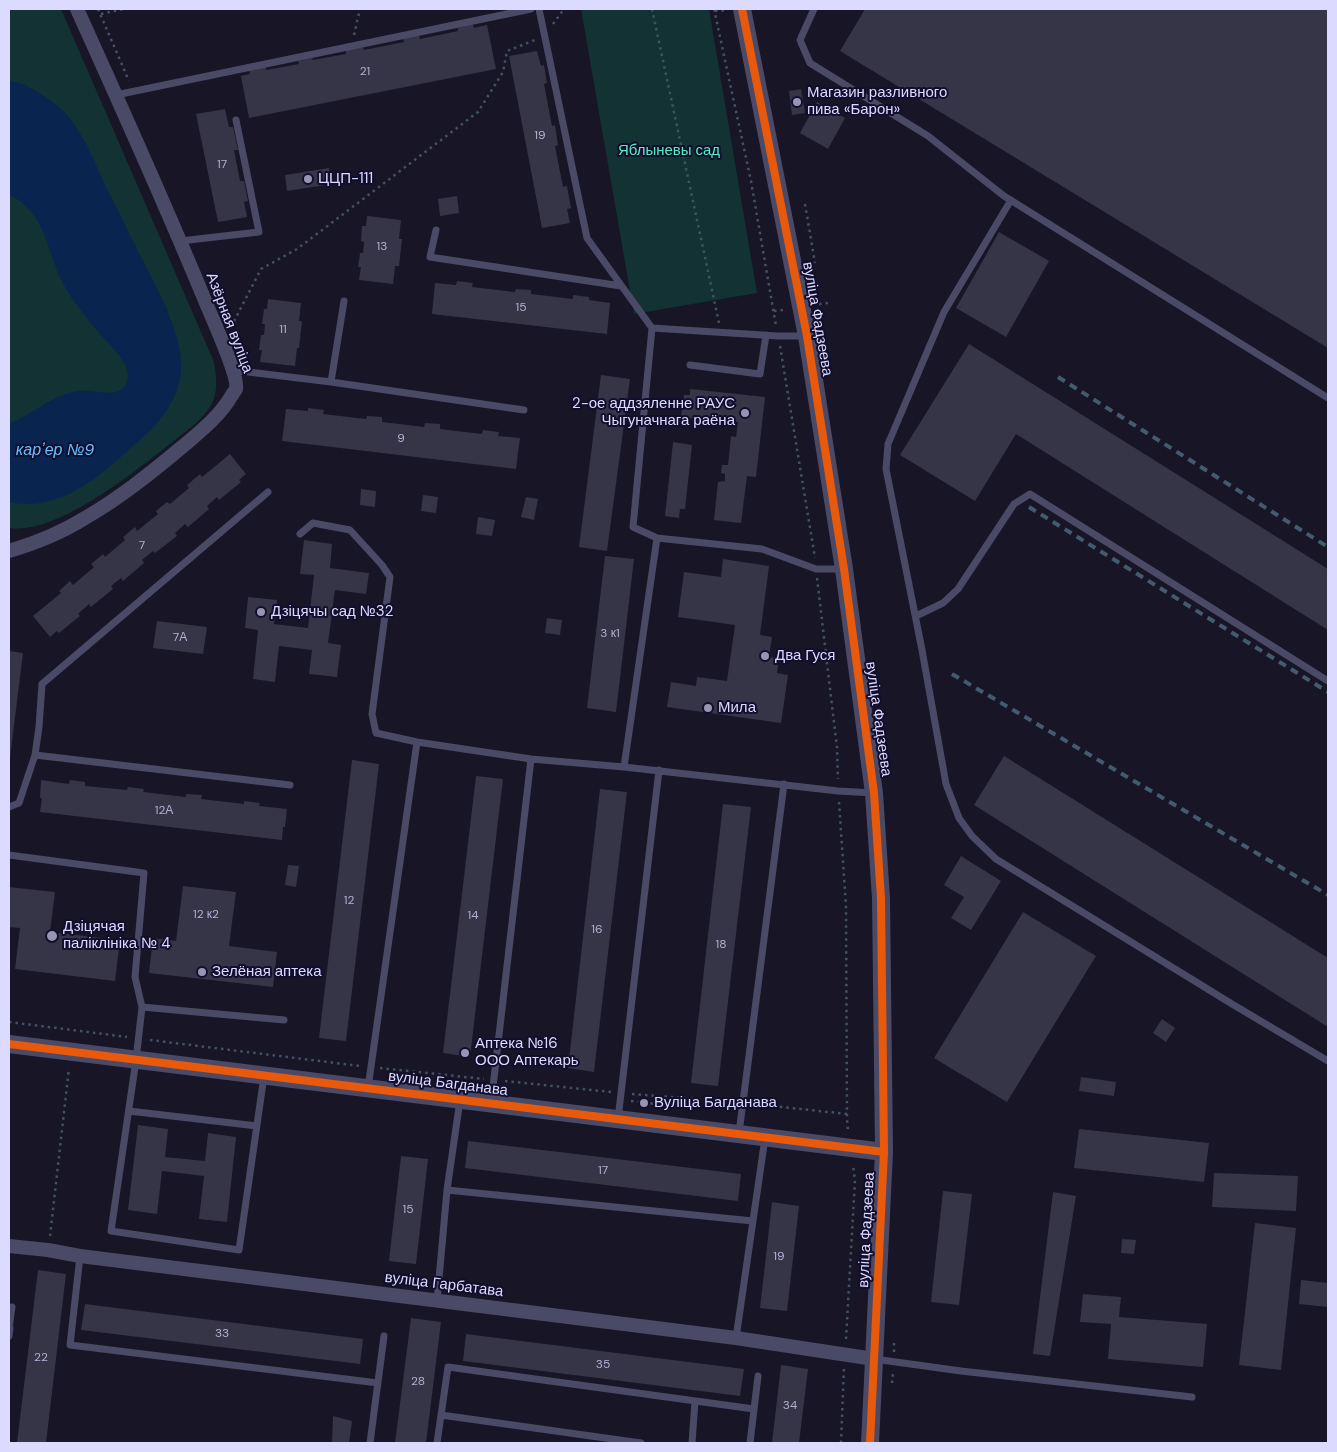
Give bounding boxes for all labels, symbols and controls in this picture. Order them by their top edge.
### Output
house number: 21 [360,65,370,79]
place label: Магазин разливного пива «Барон» [807,84,947,119]
marker: Магазин разливного пива «Барон» [791,96,803,108]
house number: 19 [534,129,546,143]
park label: Яблыневы сад [618,142,720,160]
house number: 17 [217,158,227,172]
place label: ЦЦП-111 [318,170,373,188]
marker: ЦЦП-111 [302,173,314,185]
house number: 13 [377,240,387,254]
street label: вуліца Фадзеева [798,260,836,378]
street label: Азёрная вуліца [202,270,256,376]
house number: 15 [515,301,527,315]
house number: 11 [279,323,287,337]
place label: 2-ое аддзяленне РАУС Чыгуначнага раёна [572,395,735,430]
marker: 2-ое аддзяленне РАУС Чыгуначнага раёна [739,407,751,419]
house number: 9 [397,432,405,446]
water label: карʼер №9 [16,441,94,461]
house number: 7 [139,539,145,553]
place label: Дзіцячы сад №32 [271,603,393,621]
marker: Дзіцячы сад №32 [255,606,267,618]
house number: 3 к1 [600,627,620,641]
house number: 7А [173,631,187,645]
place label: Два Гуся [775,647,835,665]
marker: Два Гуся [759,650,771,662]
street label: вуліца Фадзеева [861,660,895,778]
place label: Мила [718,699,756,717]
marker: Мила [702,702,714,714]
house number: 12А [155,804,173,818]
house number: 12 [344,894,354,908]
house number: 12 к2 [193,908,219,922]
house number: 14 [467,909,479,923]
place label: Дзіцячая паліклініка № 4 [63,918,170,953]
house number: 16 [591,923,603,937]
marker: Дзіцячая паліклініка № 4 [45,929,59,943]
house number: 18 [715,938,727,952]
place label: Зелёная аптека [212,963,321,981]
marker: Зелёная аптека [196,966,208,978]
place label: Аптека №16 ООО Аптекарь [475,1035,579,1070]
marker: Аптека №16 ООО Аптекарь [459,1047,471,1059]
street label: вуліца Багданава [387,1068,509,1100]
place label: Вуліца Багданава [654,1094,777,1112]
marker: Вуліца Багданава [638,1097,650,1109]
house number: 17 [598,1164,608,1178]
street label: вуліца Фадзеева [855,1172,879,1288]
house number: 15 [402,1203,414,1217]
house number: 19 [773,1250,785,1264]
street label: вуліца Гарбатава [384,1269,504,1301]
house number: 33 [215,1327,229,1341]
house number: 22 [34,1351,48,1365]
house number: 35 [596,1358,610,1372]
house number: 28 [411,1375,425,1389]
house number: 34 [783,1399,797,1413]

